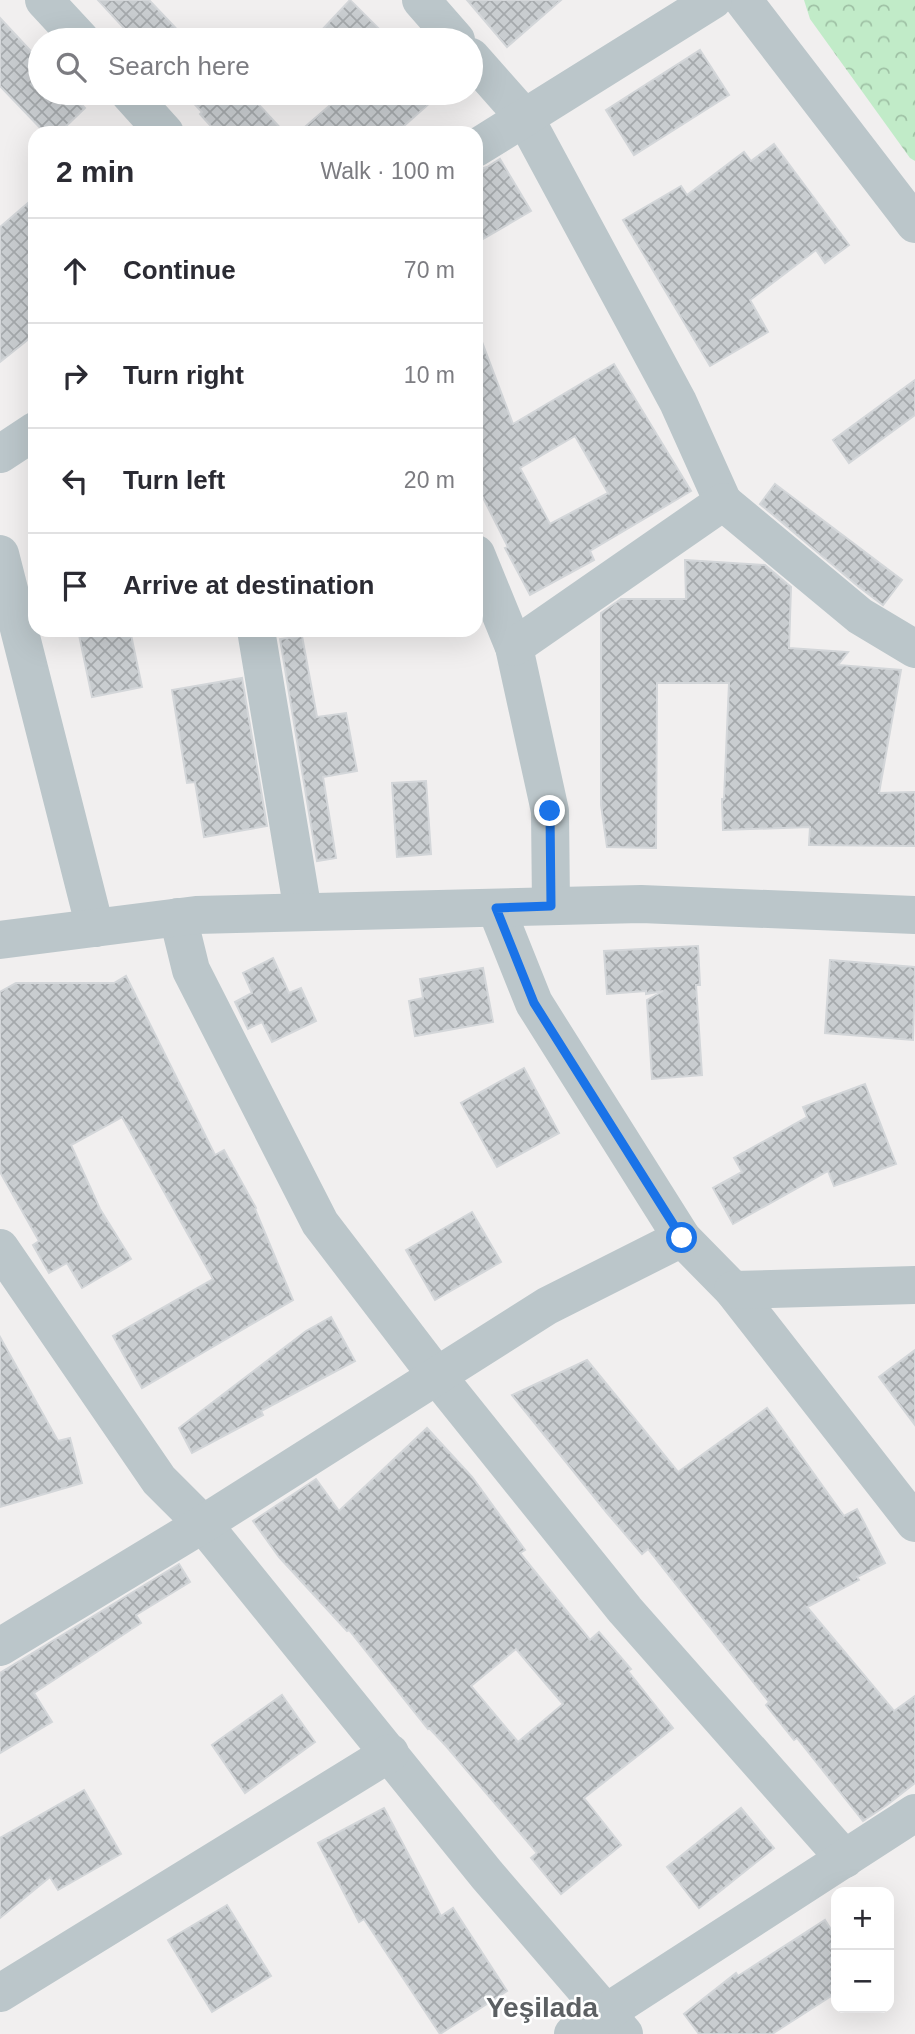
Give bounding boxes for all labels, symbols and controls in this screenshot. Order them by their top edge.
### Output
search box [28,28,483,105]
icon: search [52,48,90,86]
text: Search here [108,51,250,81]
text: 2 min [56,155,134,188]
text: Walk · 100 m [320,158,455,184]
icon: ahead [56,252,94,290]
text: Continue [123,255,236,285]
text: 70 m [404,257,455,283]
icon: right [56,357,94,395]
text: Turn right [123,360,244,390]
text: 10 m [404,362,455,388]
icon: left [56,462,94,500]
text: Turn left [123,465,225,495]
text: 20 m [404,467,455,493]
icon: arrive [56,567,94,605]
text: Arrive at destination [123,570,374,600]
route end [534,795,565,826]
route start [666,1222,697,1253]
map controls [831,1887,894,2013]
button: + [831,1887,894,1950]
button: − [831,1950,894,2013]
district label: Yeşilada [486,1992,598,2023]

